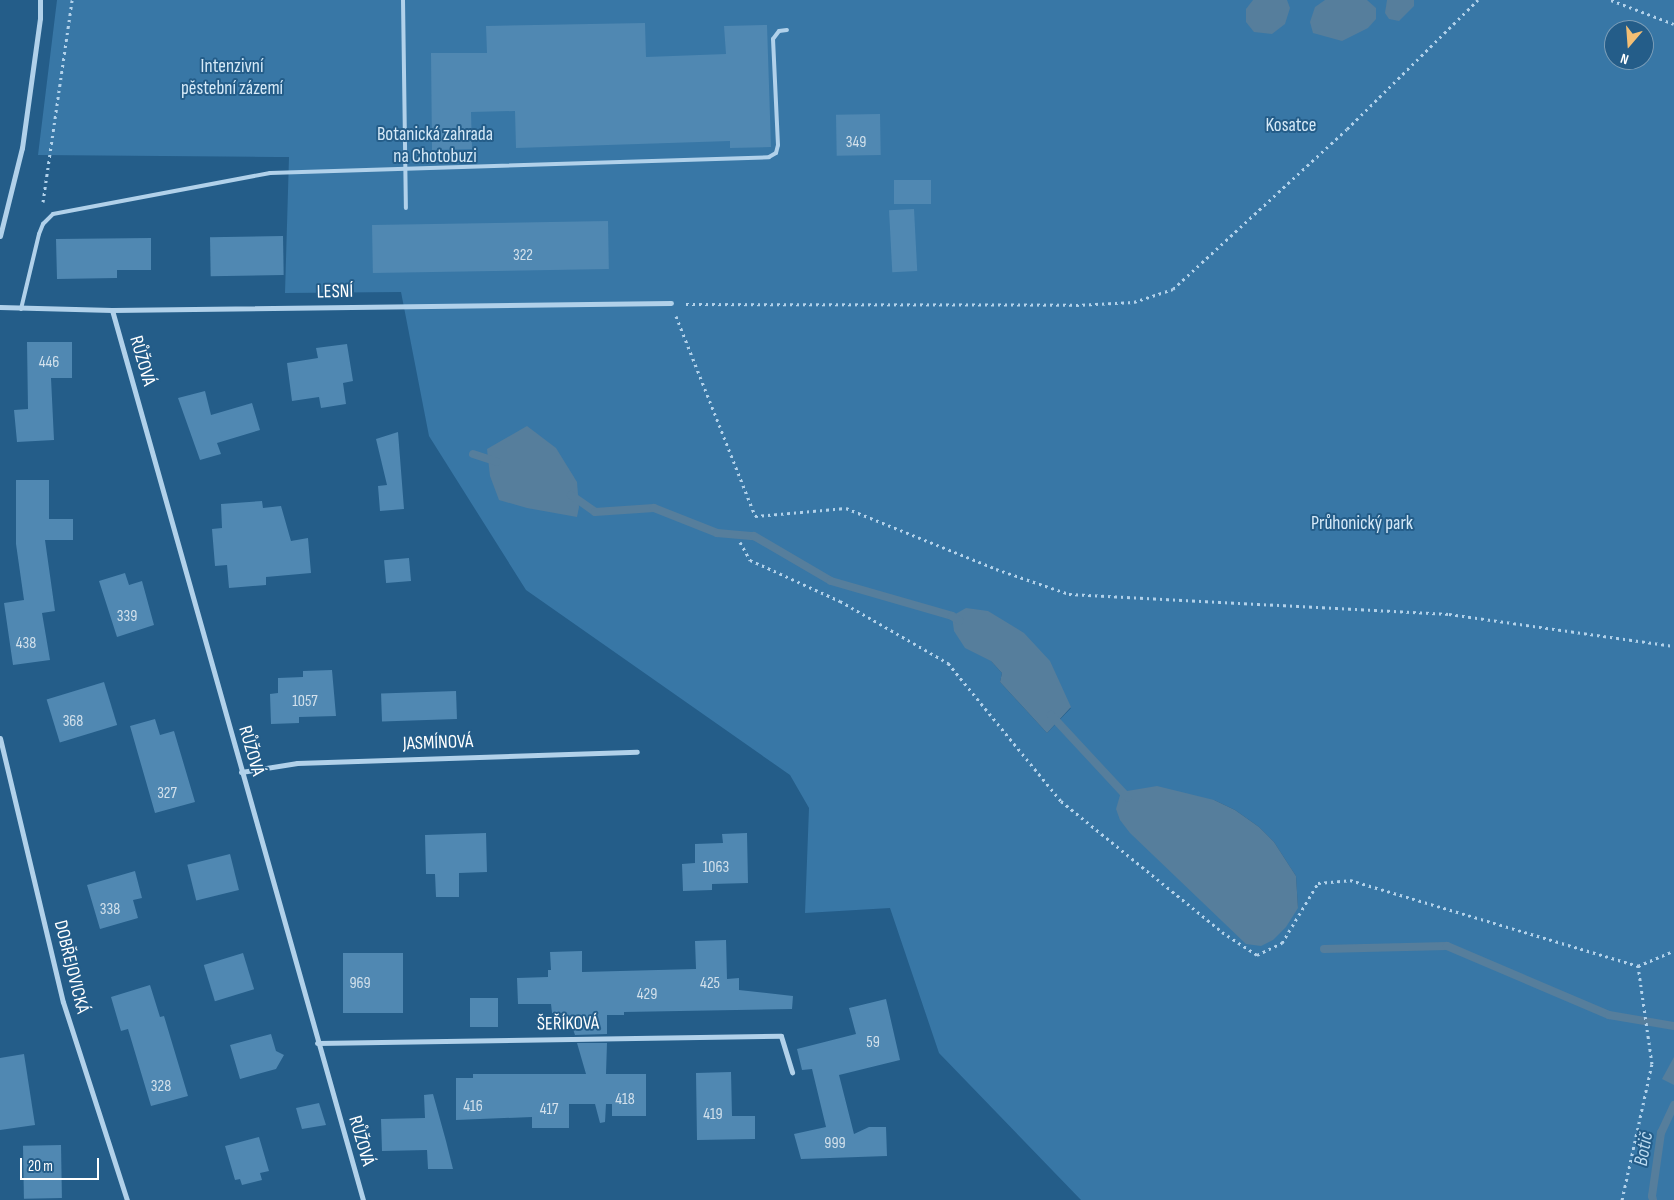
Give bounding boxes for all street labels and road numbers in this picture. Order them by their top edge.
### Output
street label: LESNÍ [317,280,353,304]
street label: RŮŽOVÁ [124,333,160,389]
street label: RŮŽOVÁ [233,723,269,779]
street label: JASMÍNOVÁ [402,730,474,756]
street label: DOBŘEJOVICKÁ [48,918,94,1016]
street label: ŠEŘÍKOVÁ [537,1012,599,1036]
street label: RŮŽOVÁ [343,1113,379,1169]

